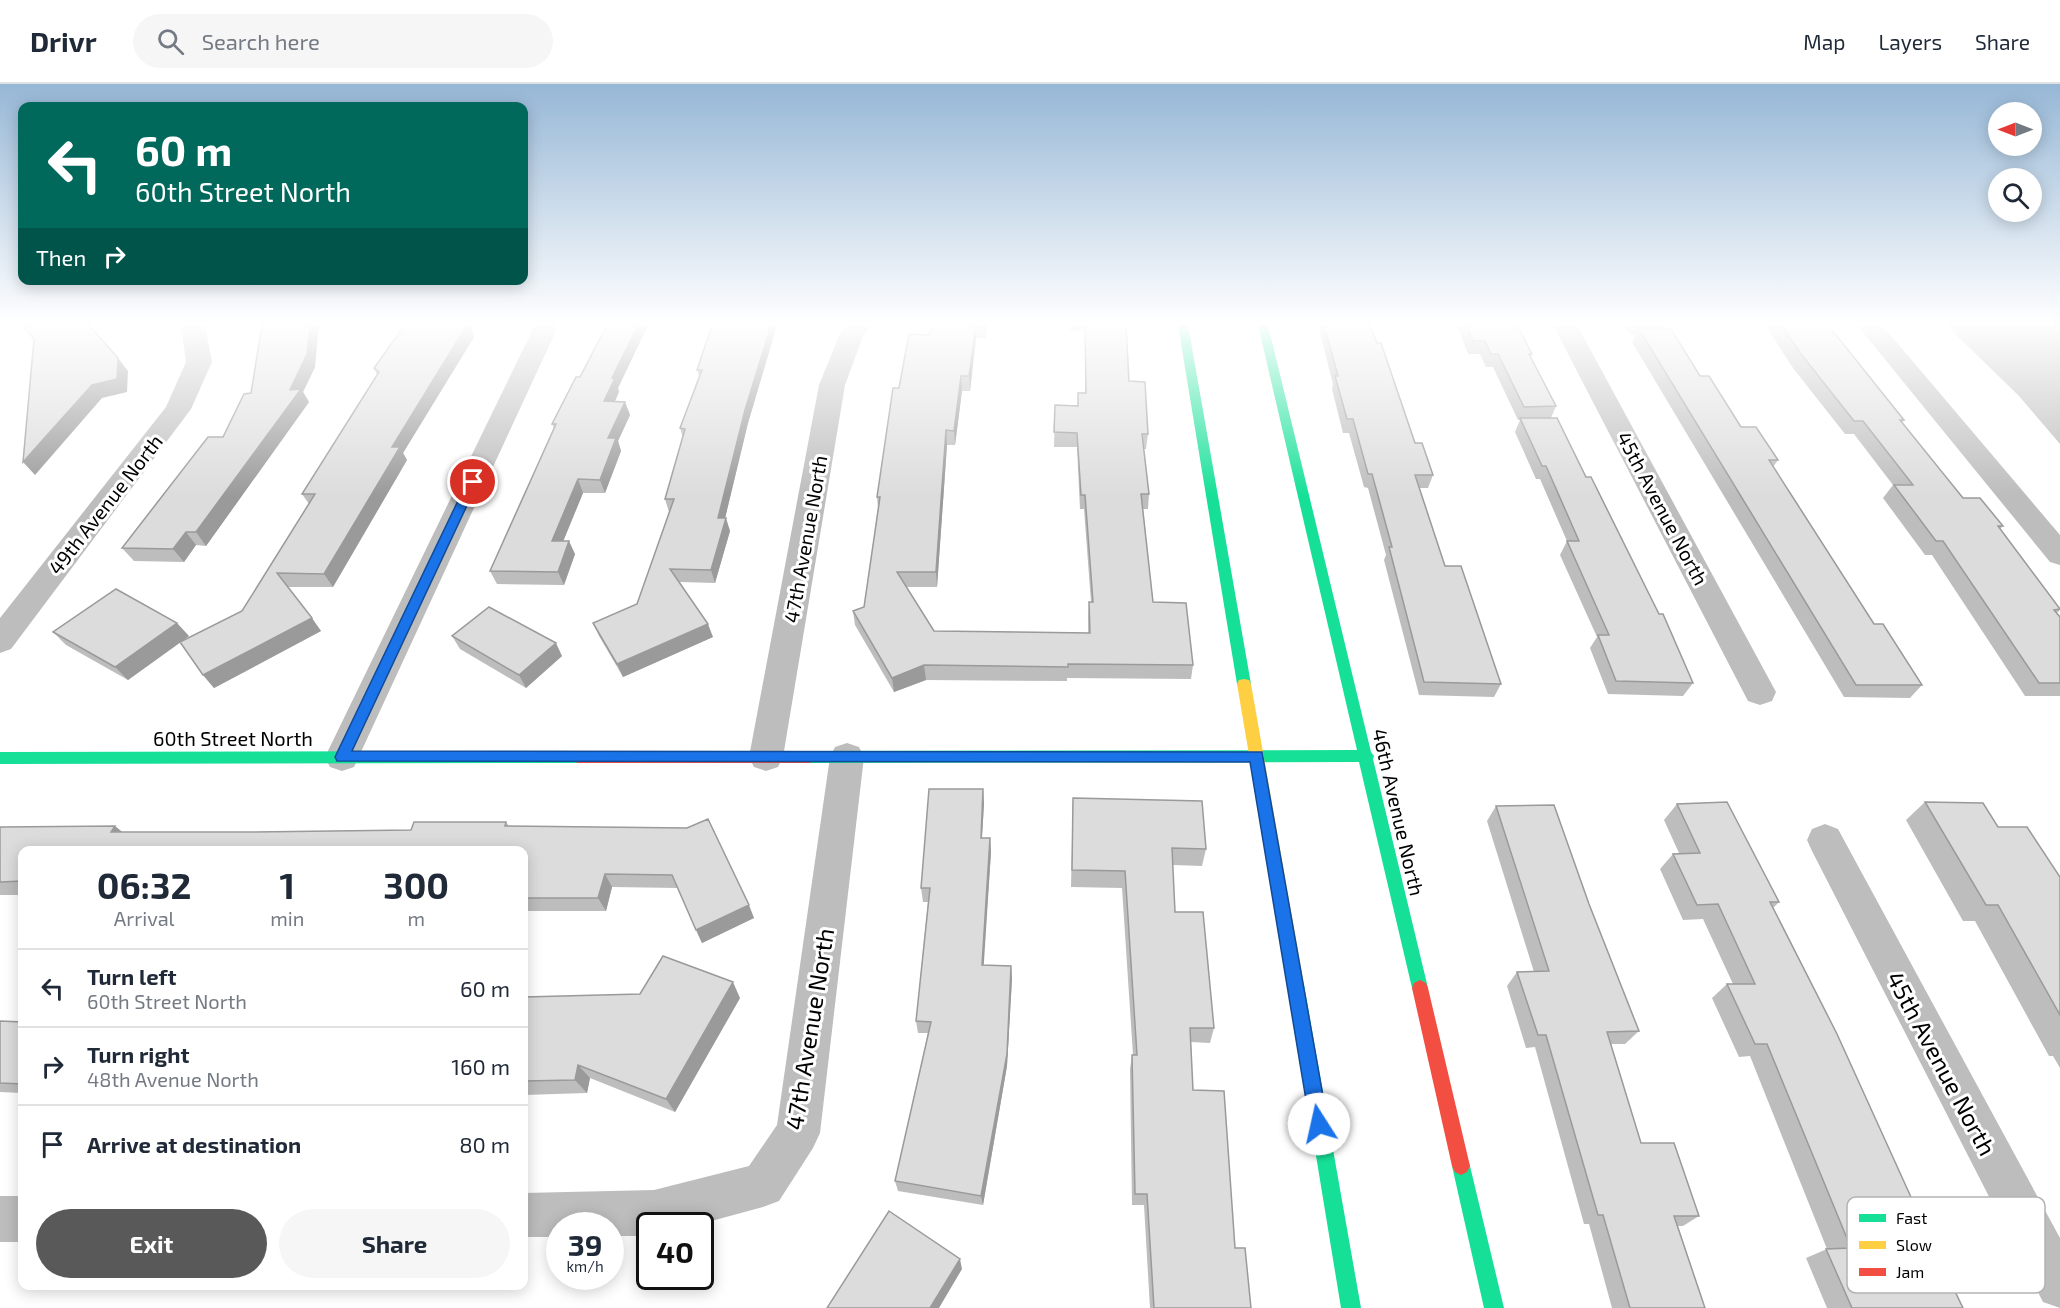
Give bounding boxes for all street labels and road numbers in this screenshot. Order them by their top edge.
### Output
street label: 45th Avenue North [1612,427,1714,589]
street label: 49th Avenue North [43,429,167,579]
street label: 47th Avenue North [778,453,832,625]
street label: 60th Street North [153,726,313,750]
street label: 46th Avenue North [1368,726,1430,898]
street label: 47th Avenue North [779,926,839,1132]
street label: 45th Avenue North [1881,966,2003,1160]

